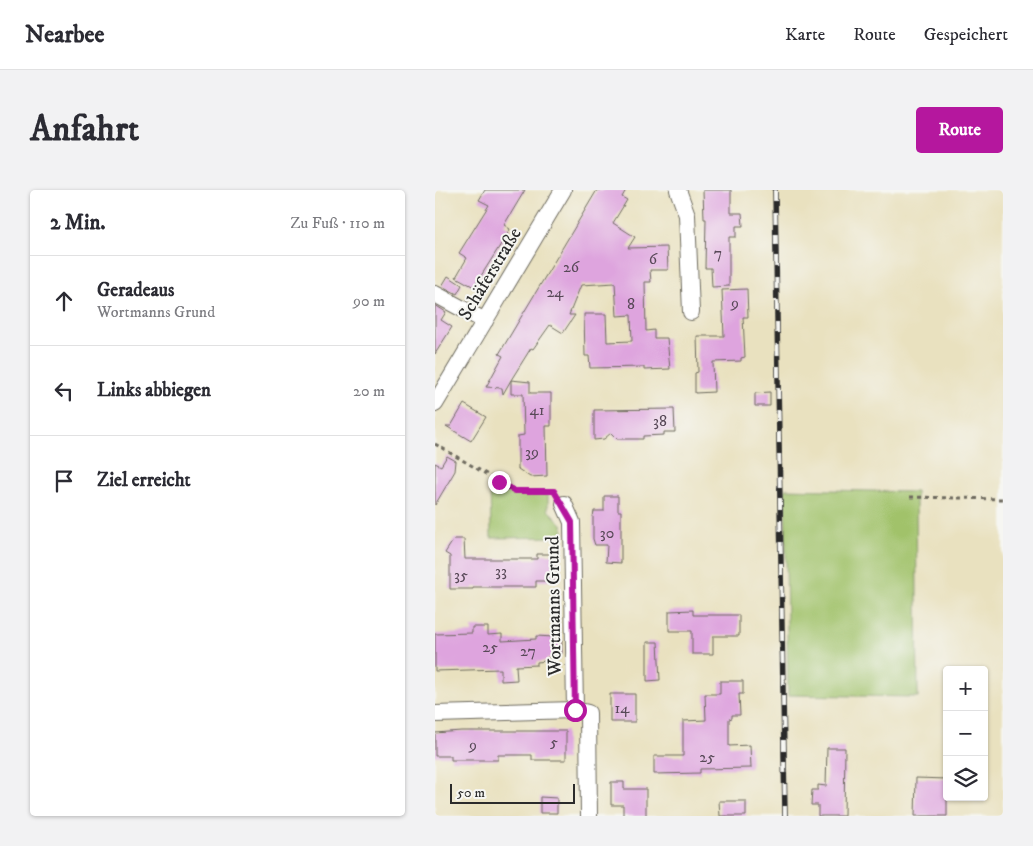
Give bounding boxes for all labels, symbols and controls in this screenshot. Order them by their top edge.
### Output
text: Nearbee [25,20,104,50]
text: Karte [785,24,825,46]
text: Route [853,24,896,46]
text: Gespeichert [924,24,1008,46]
button: Route [916,107,1003,153]
text: Anfahrt [30,108,139,152]
text: 2 Min. [50,210,105,236]
text: Zu Fuß · 110 m [290,213,385,233]
street label: Schäferstraße [453,223,527,325]
house number: 7 [714,243,722,263]
house number: 6 [649,249,658,269]
house number: 26 [563,257,580,277]
text: Geradeaus [97,279,174,302]
house number: 24 [546,282,564,302]
icon: ahead [50,287,78,315]
text: 90 m [353,291,385,311]
house number: 9 [730,293,739,313]
house number: 8 [627,294,635,314]
text: Wortmanns Grund [97,302,215,322]
icon: left [50,377,78,405]
text: Links abbiegen [97,379,211,402]
text: 20 m [353,381,385,401]
house number: 41 [529,400,545,420]
house number: 38 [653,411,667,431]
house number: 39 [525,442,539,462]
icon: arrive [50,467,78,495]
text: Ziel erreicht [97,469,191,492]
route end [488,471,511,494]
house number: 30 [600,523,614,543]
street label: Wortmanns Grund [541,535,567,677]
house number: 33 [495,561,507,581]
house number: 35 [454,565,468,585]
house number: 25 [482,637,498,657]
house number: 27 [520,641,536,661]
map controls [943,666,988,801]
button: + [943,666,988,711]
house number: 14 [614,698,630,718]
route start [564,699,587,722]
button: − [943,711,988,756]
house number: 5 [550,732,558,752]
house number: 9 [468,735,477,755]
house number: 25 [699,747,715,767]
button: layers [943,756,988,801]
scale bar [450,781,575,804]
text: 50 m [457,784,485,802]

